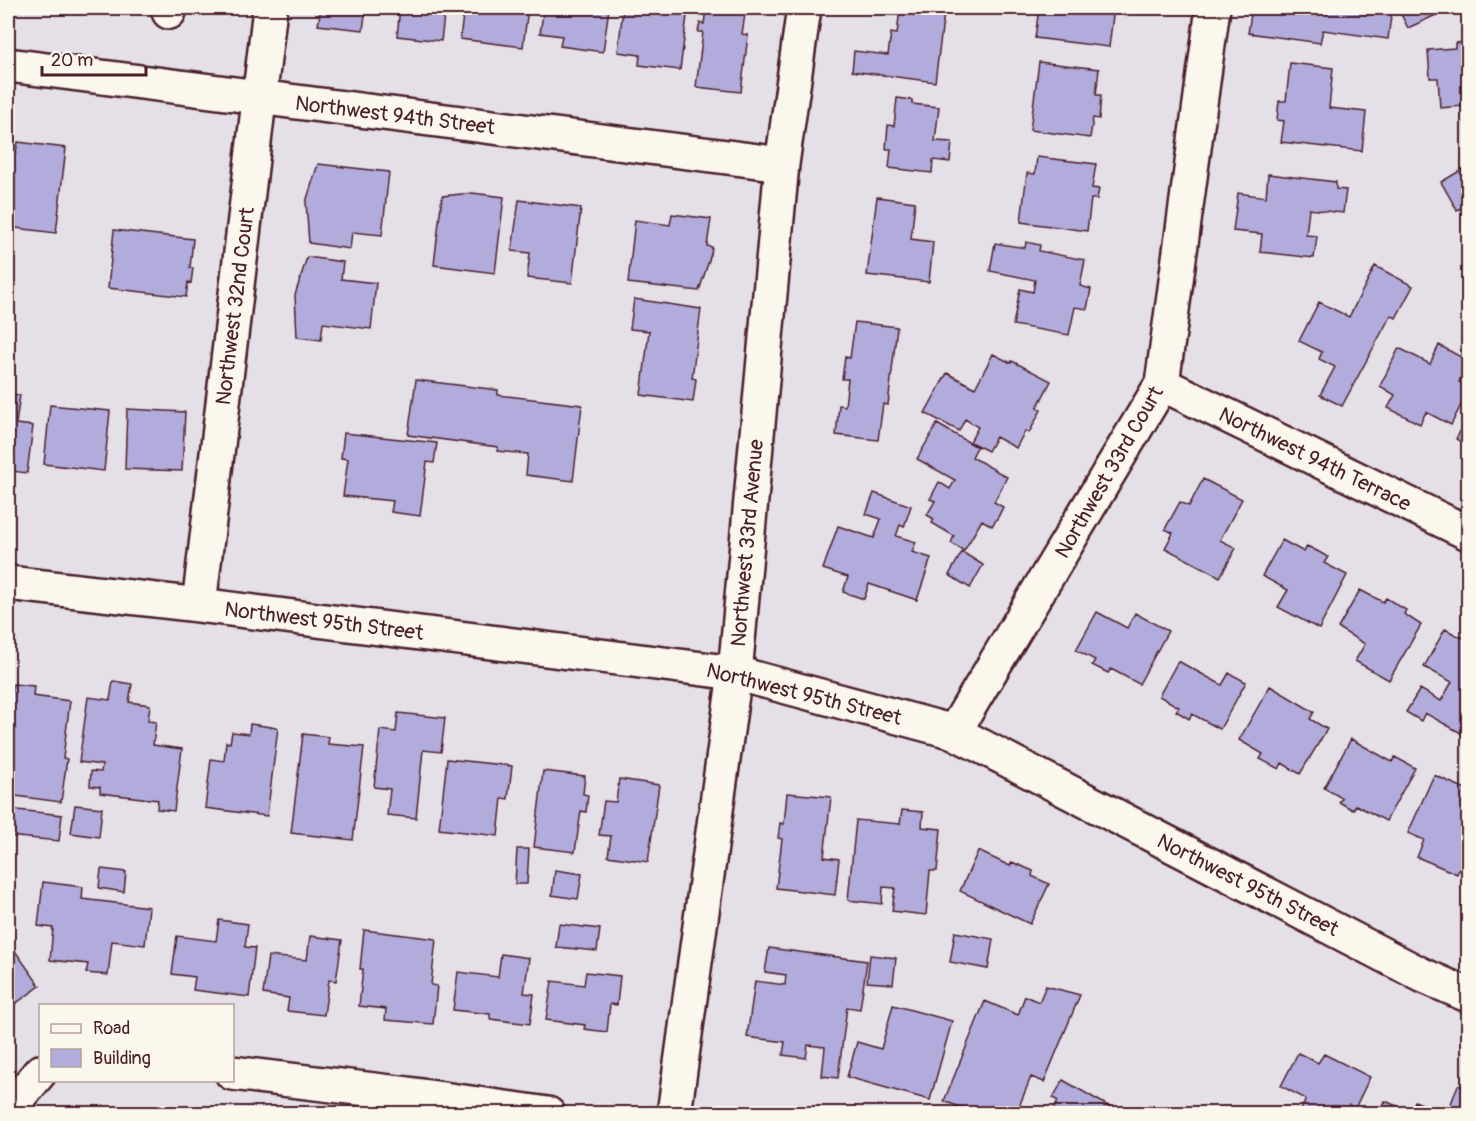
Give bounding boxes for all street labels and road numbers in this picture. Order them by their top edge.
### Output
street label: Northwest 94th Street [294,90,497,141]
street label: Northwest 32nd Court [210,205,261,407]
street label: Northwest 33rd Court [1049,381,1170,563]
street label: Northwest 94th Terrace [1214,401,1416,518]
street label: Northwest 33rd Avenue [725,438,770,648]
street label: Northwest 95th Street [223,596,425,647]
street label: Northwest 95th Street [703,657,905,732]
street label: Northwest 95th Street [1152,828,1344,943]

